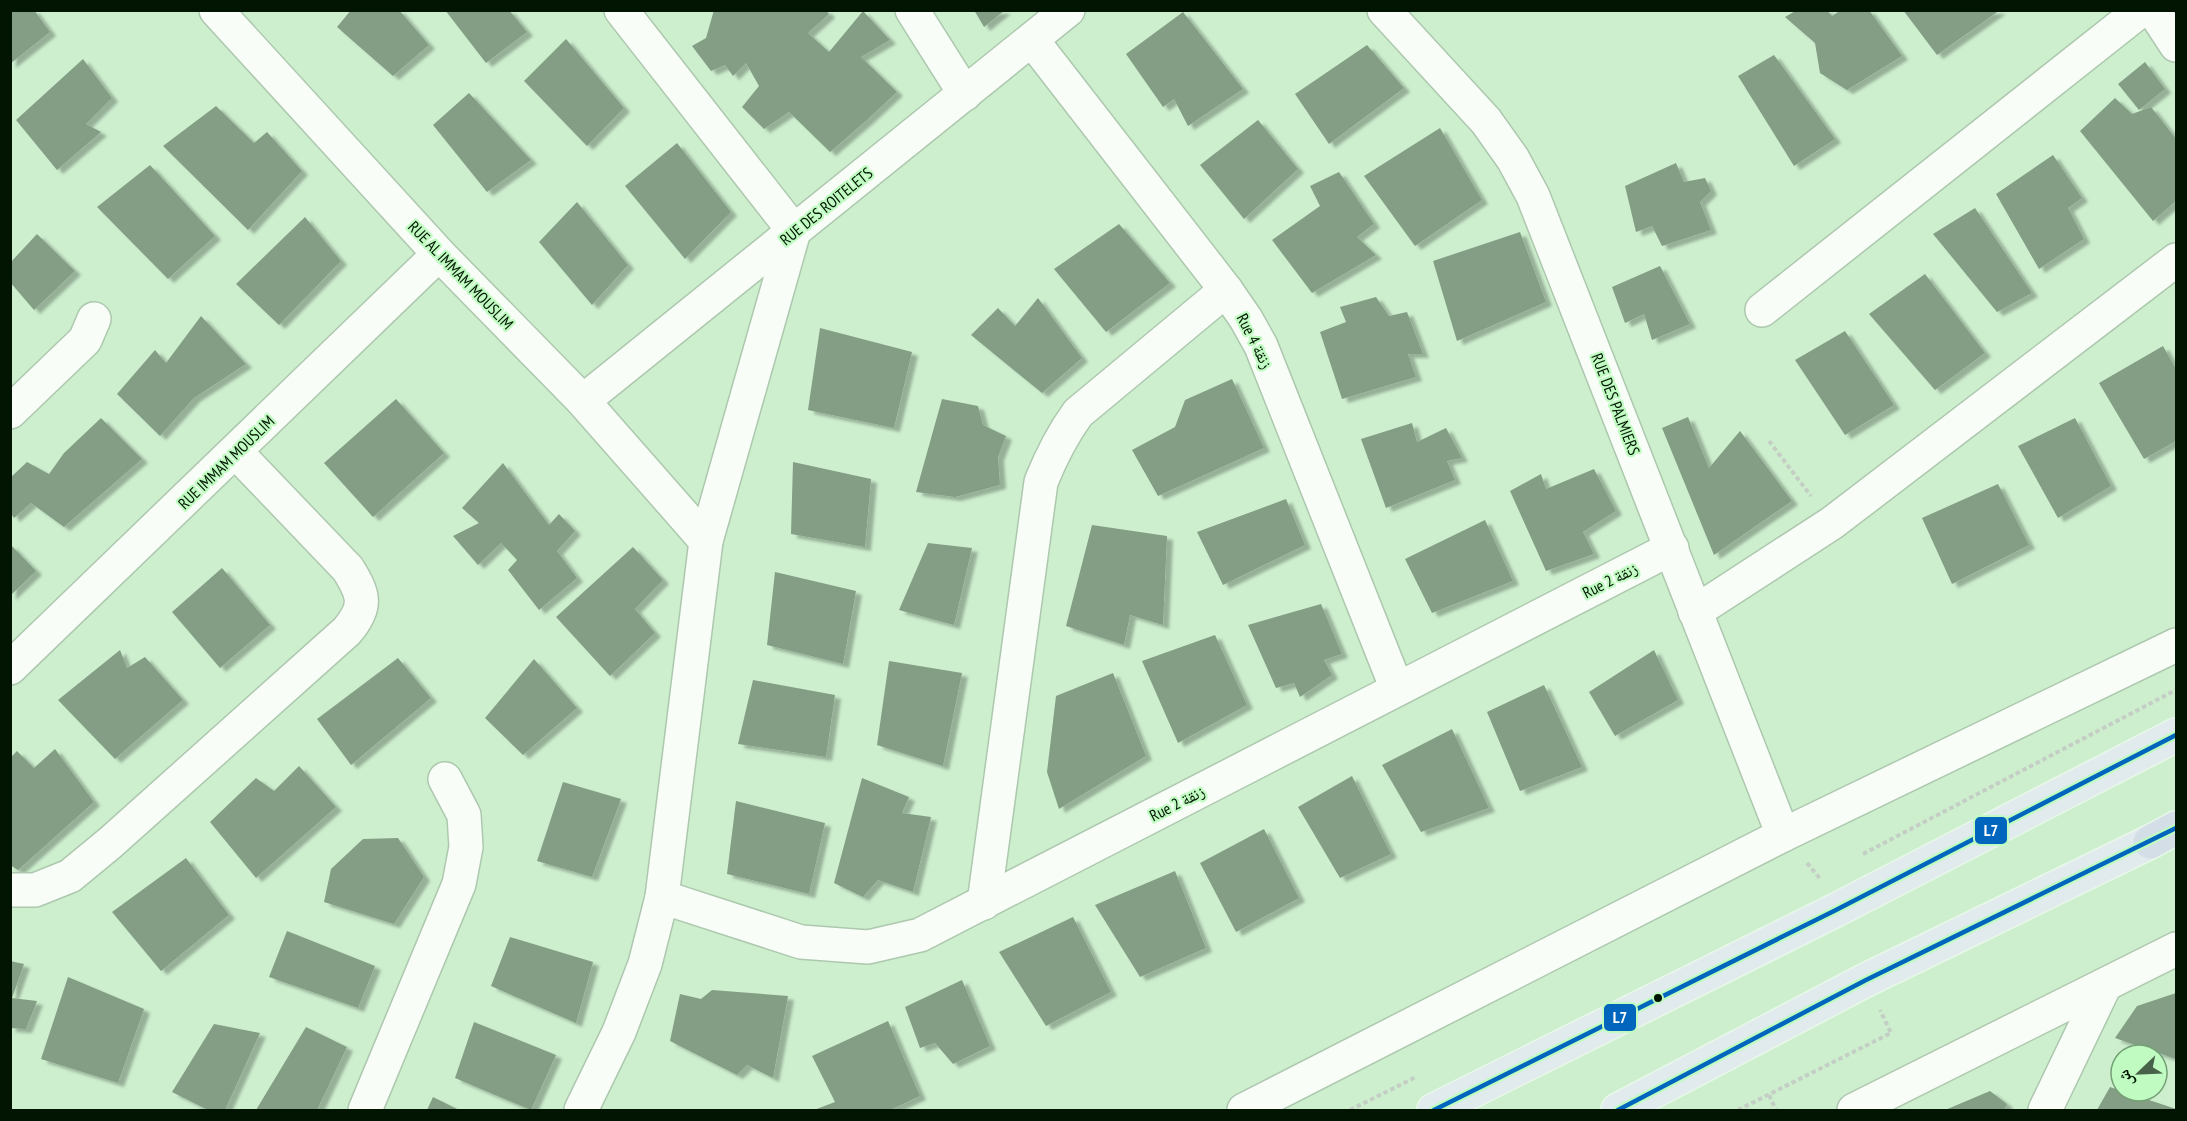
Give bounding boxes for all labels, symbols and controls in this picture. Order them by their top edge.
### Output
street label: RUE DES ROITELETS [776,163,876,249]
street label: RUE AL IMMAM MOUSLIM [404,217,518,333]
street label: Rue 4 زنقة [1233,310,1277,372]
street label: RUE DES PALMIERS [1587,350,1645,458]
street label: RUE IMMAM MOUSLIM [174,411,278,513]
street label: Rue 2 زنقة [1579,558,1641,602]
street label: Rue 2 زنقة [1146,781,1208,825]
line badge: L7 [1974,816,2008,845]
text: L7 [1984,820,1998,840]
unlabelled marker [1652,992,1664,1004]
line badge: L7 [1603,1003,1637,1032]
text: L7 [1613,1007,1627,1027]
north arrow [2109,1043,2169,1103]
text: ش [2113,1067,2138,1091]

